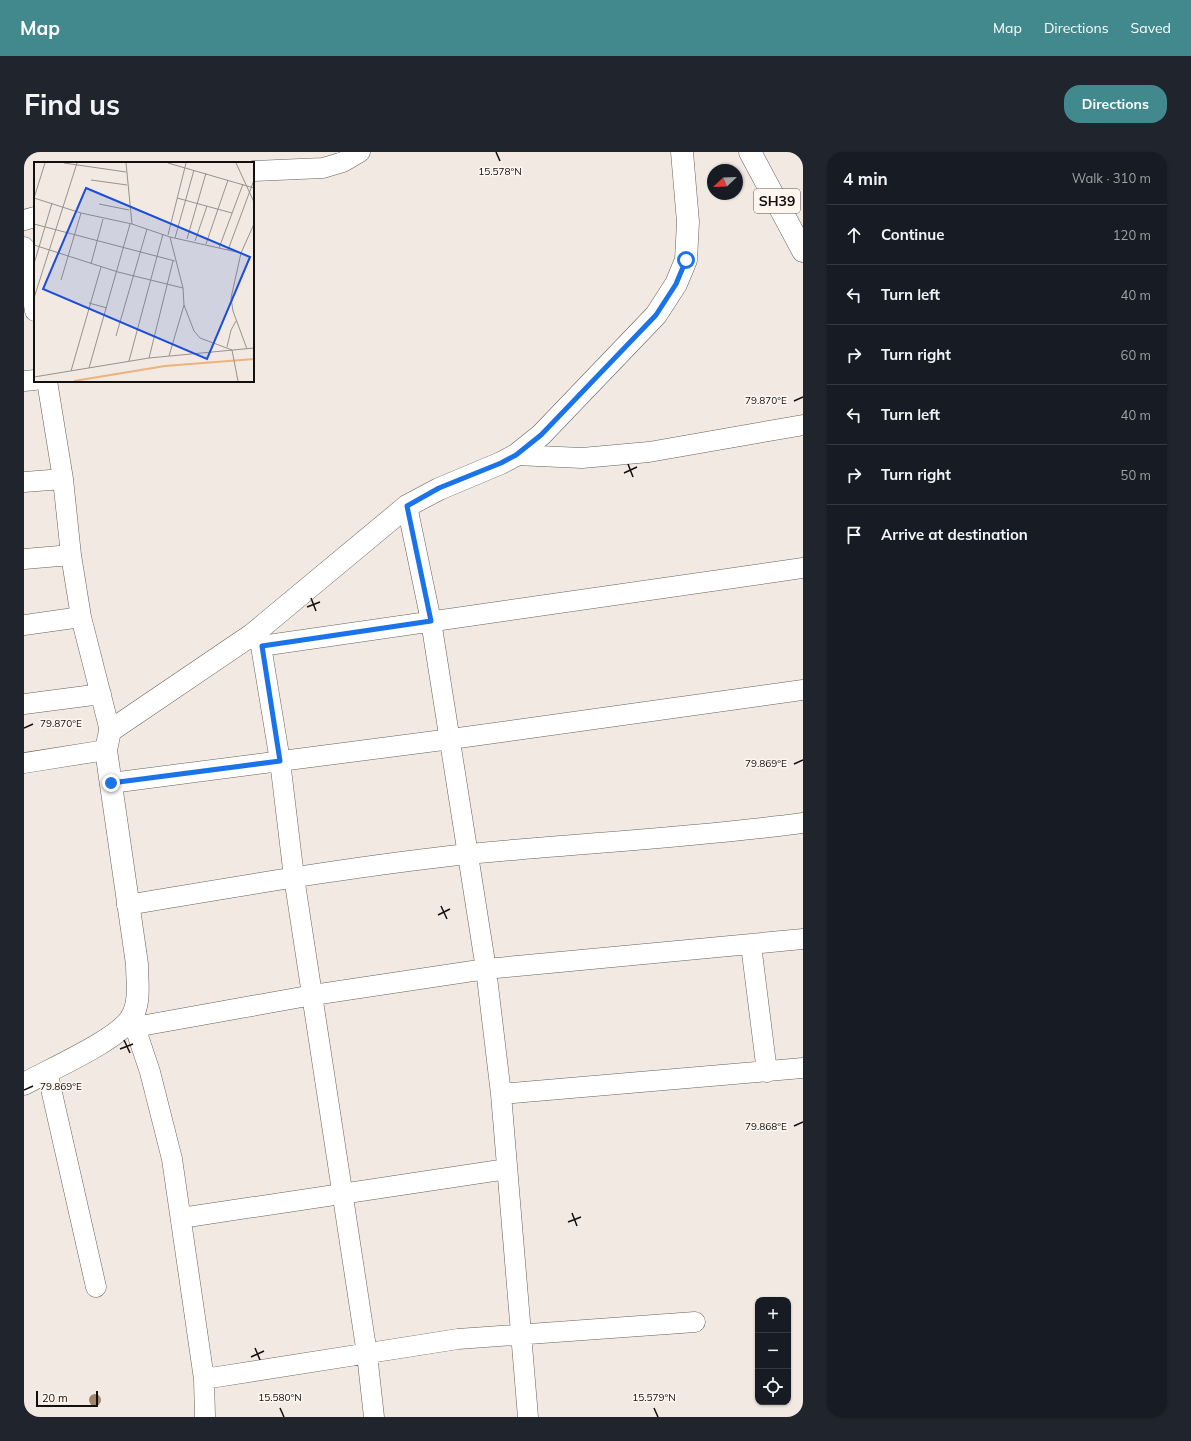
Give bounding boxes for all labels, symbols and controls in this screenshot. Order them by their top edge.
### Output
text: Map [20,16,60,40]
text: Map [993,19,1022,37]
text: Directions [1044,19,1109,37]
text: Saved [1131,19,1171,37]
button: Directions [1064,85,1167,123]
text: Find us [24,87,120,122]
inset map [34,162,254,382]
north arrow [707,164,743,200]
text: 15.578°N [478,165,522,178]
text: 4 min [843,168,888,189]
text: Walk · 310 m [1072,170,1151,186]
road number: SH39 [754,189,800,213]
icon: ahead [843,224,865,246]
text: Continue [881,225,944,244]
text: 120 m [1113,227,1151,243]
route start [677,251,695,269]
icon: left [843,284,865,306]
text: Turn left [881,285,940,304]
text: 40 m [1121,287,1151,303]
icon: right [843,344,865,366]
text: Turn right [881,345,951,364]
text: 60 m [1121,347,1151,363]
text: 79.870°E [745,394,787,407]
icon: left [843,404,865,426]
text: Turn left [881,405,940,424]
text: 40 m [1121,407,1151,423]
icon: right [843,464,865,486]
text: Turn right [881,465,951,484]
text: 50 m [1121,467,1151,483]
icon: arrive [843,524,865,546]
text: Arrive at destination [881,525,1028,544]
text: 79.870°E [40,717,82,730]
text: 79.869°E [745,757,787,770]
route end [102,774,120,792]
text: 79.869°E [40,1080,82,1093]
text: 79.868°E [745,1120,787,1133]
map controls [755,1297,791,1405]
button: + [755,1297,791,1333]
button: − [755,1333,791,1369]
button: locate [755,1369,791,1405]
scale bar [36,1389,98,1408]
text: 20 m [42,1391,68,1405]
text: 15.580°N [258,1391,302,1404]
text: 15.579°N [632,1391,676,1404]

